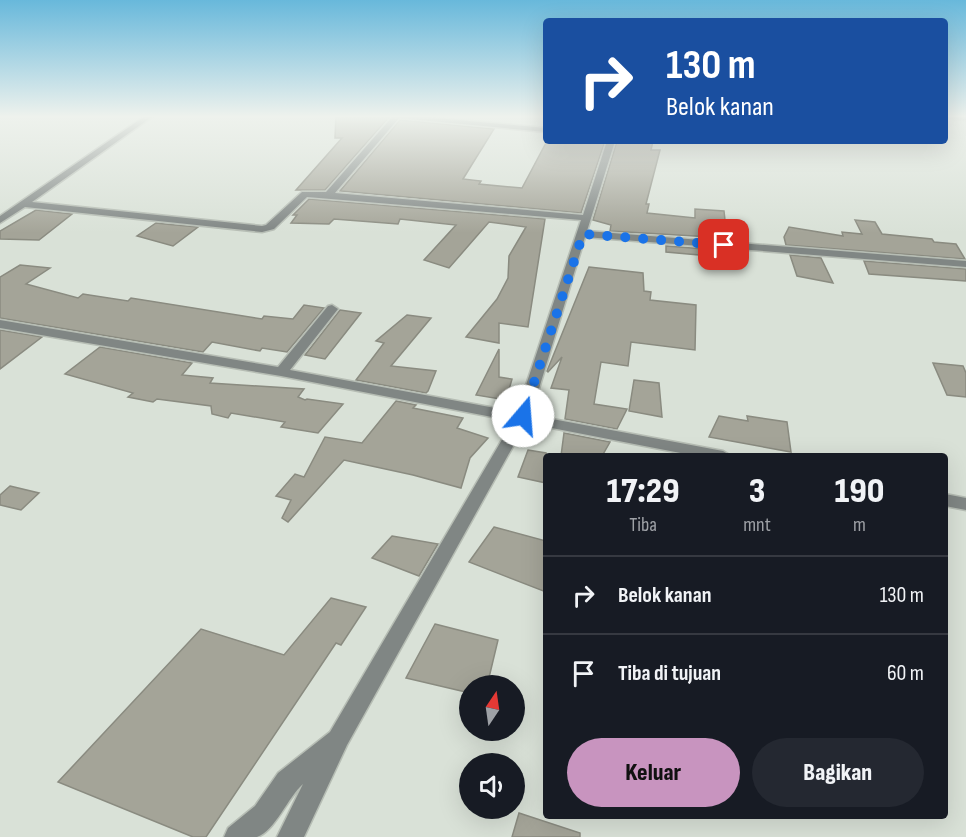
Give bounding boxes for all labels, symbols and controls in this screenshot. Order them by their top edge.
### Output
text: 130 m [666,40,756,91]
icon: right [567,42,645,120]
text: Belok kanan [666,91,774,123]
pin [698,219,749,270]
icon: arrive [707,228,740,261]
position arrow [491,384,555,448]
text: 17:29 [607,470,680,513]
text: 3 [749,470,765,513]
text: 190 [834,470,884,513]
text: Tiba [629,513,657,537]
text: mnt [743,513,771,537]
text: m [853,513,866,537]
icon: right [567,579,600,612]
text: Belok kanan [618,582,711,609]
text: 130 m [880,582,924,609]
icon: arrive [567,657,600,690]
text: Tiba di tujuan [618,660,721,687]
text: 60 m [887,660,924,687]
north arrow [459,675,525,741]
map controls [459,675,525,819]
button: Keluar [567,738,740,807]
button: Bagikan [752,738,924,807]
button: sound [459,753,525,819]

